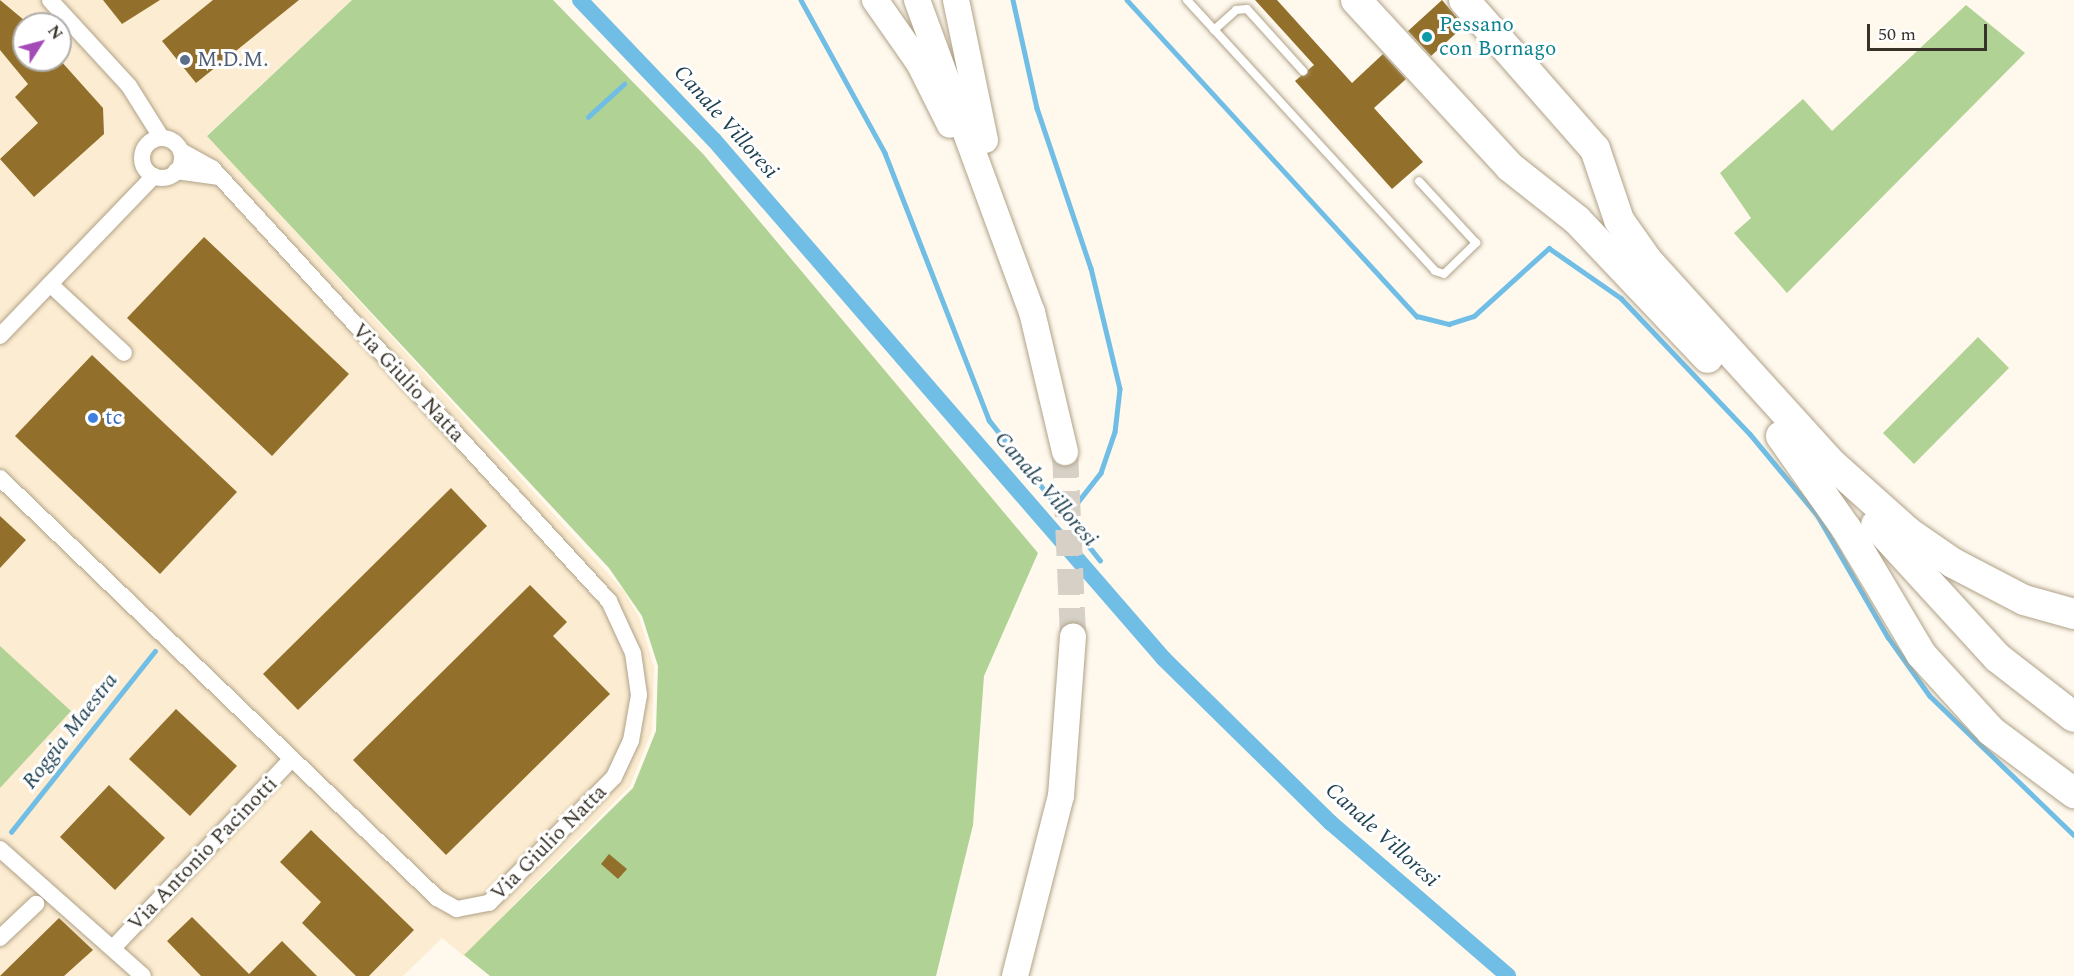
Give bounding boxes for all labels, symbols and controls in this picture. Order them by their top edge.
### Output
north arrow [12,12,72,72]
place label: Pessano con Bornago [1439,12,1556,62]
scale bar [1870,12,1990,50]
text: N [41,20,68,45]
text: 50 m [1878,21,1916,48]
marker: Pessano con Bornago [1420,30,1434,44]
place label: M.D.M. [197,47,268,73]
marker: M.D.M. [178,53,192,67]
water label: Canale Villoresi [668,60,784,184]
street label: Via Giulio Natta [346,318,470,448]
place label: tc [105,405,122,431]
marker: tc [86,411,100,425]
water label: Canale Villoresi [989,426,1103,552]
water label: Roggia Maestra [17,668,123,794]
street label: Via Antonio Pacinotti [123,772,283,936]
water label: Canale Villoresi [1320,777,1444,893]
street label: Via Giulio Natta [486,780,612,906]

